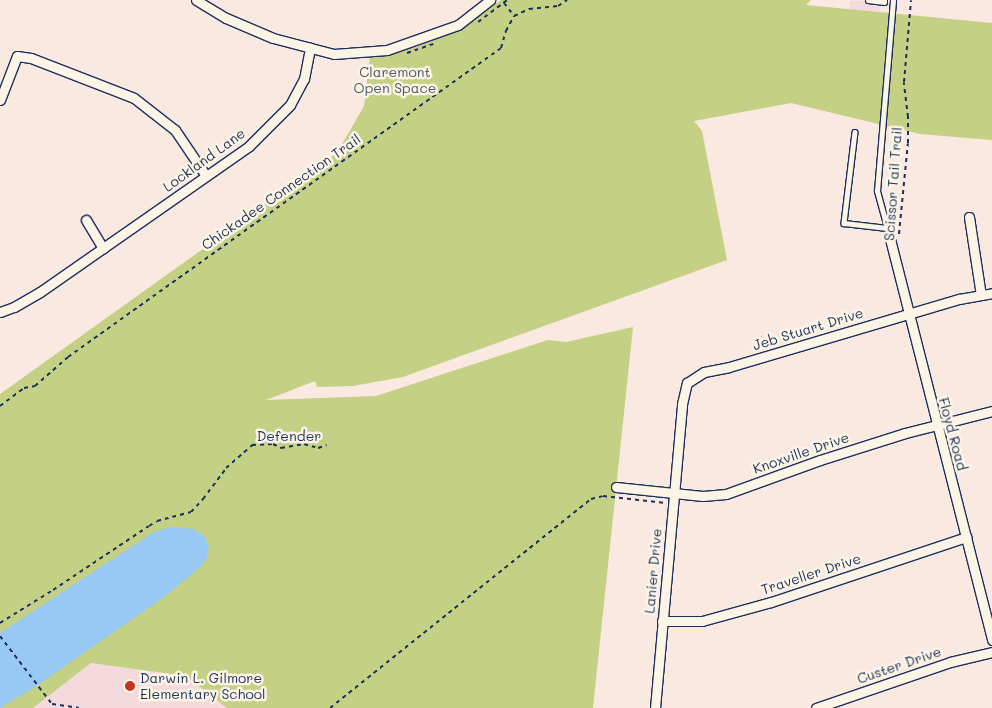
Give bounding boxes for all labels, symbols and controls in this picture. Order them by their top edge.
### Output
park label: Claremont Open Space [354,64,436,96]
street label: Lockland Lane [160,125,248,195]
street label: Scissor Tail Trail [881,127,905,241]
street label: Chickadee Connection Trail [198,131,364,253]
street label: Jeb Stuart Drive [751,304,865,354]
street label: Floyd Road [935,396,971,472]
street label: Defender [257,428,321,444]
street label: Knoxville Drive [751,429,851,477]
street label: Lanier Drive [641,528,665,614]
street label: Traveller Drive [759,550,863,598]
street label: Custer Drive [855,643,943,687]
place label: Darwin L. Gilmore Elementary School [140,670,266,702]
marker: Darwin L. Gilmore Elementary School [124,680,136,692]

